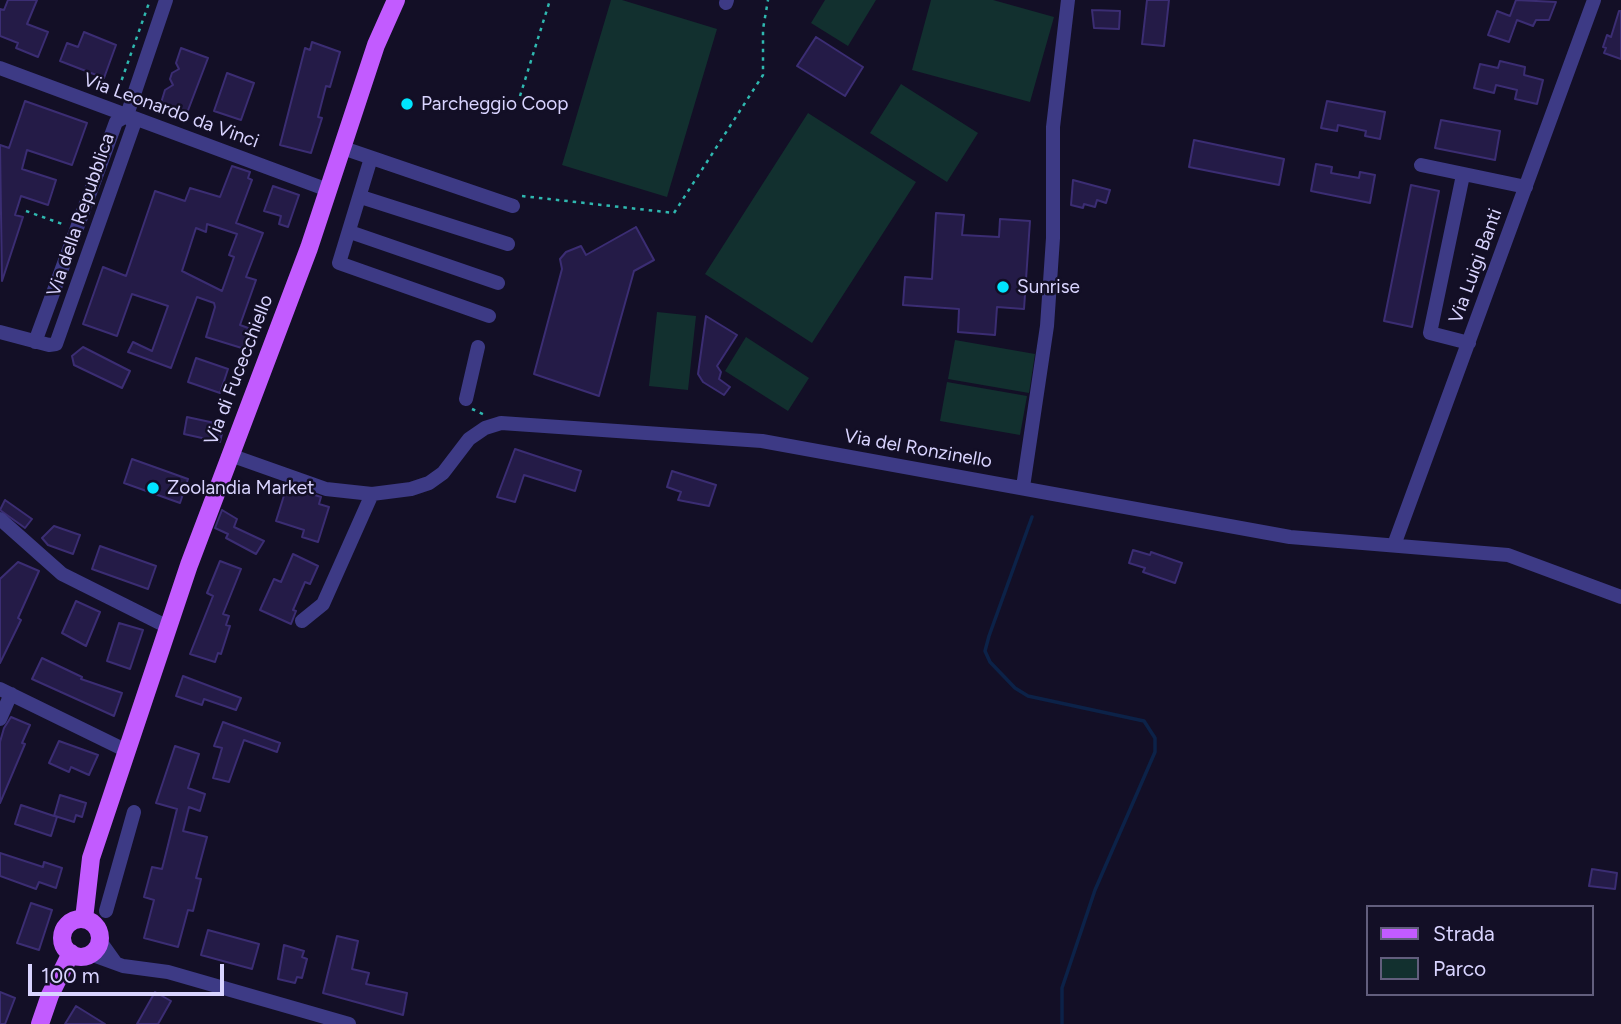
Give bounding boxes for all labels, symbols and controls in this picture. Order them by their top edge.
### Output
street label: Via Leonardo da Vinci [80,69,262,153]
place label: Parcheggio Coop [421,93,569,115]
marker: Parcheggio Coop [399,96,415,112]
street label: Via della Repubblica [42,130,120,300]
street label: Via Luigi Banti [1445,205,1507,327]
place label: Sunrise [1017,276,1080,298]
marker: Sunrise [995,279,1011,295]
street label: Via di Fucecchiello [200,292,278,448]
street label: Via del Ronzinello [842,425,994,473]
place label: Zoolandia Market [167,477,314,499]
marker: Zoolandia Market [145,480,161,496]
legend [1366,905,1593,996]
text: Strada [1433,921,1495,946]
scale bar [32,950,228,994]
text: Parco [1433,956,1486,981]
text: 100 m [41,963,100,988]

